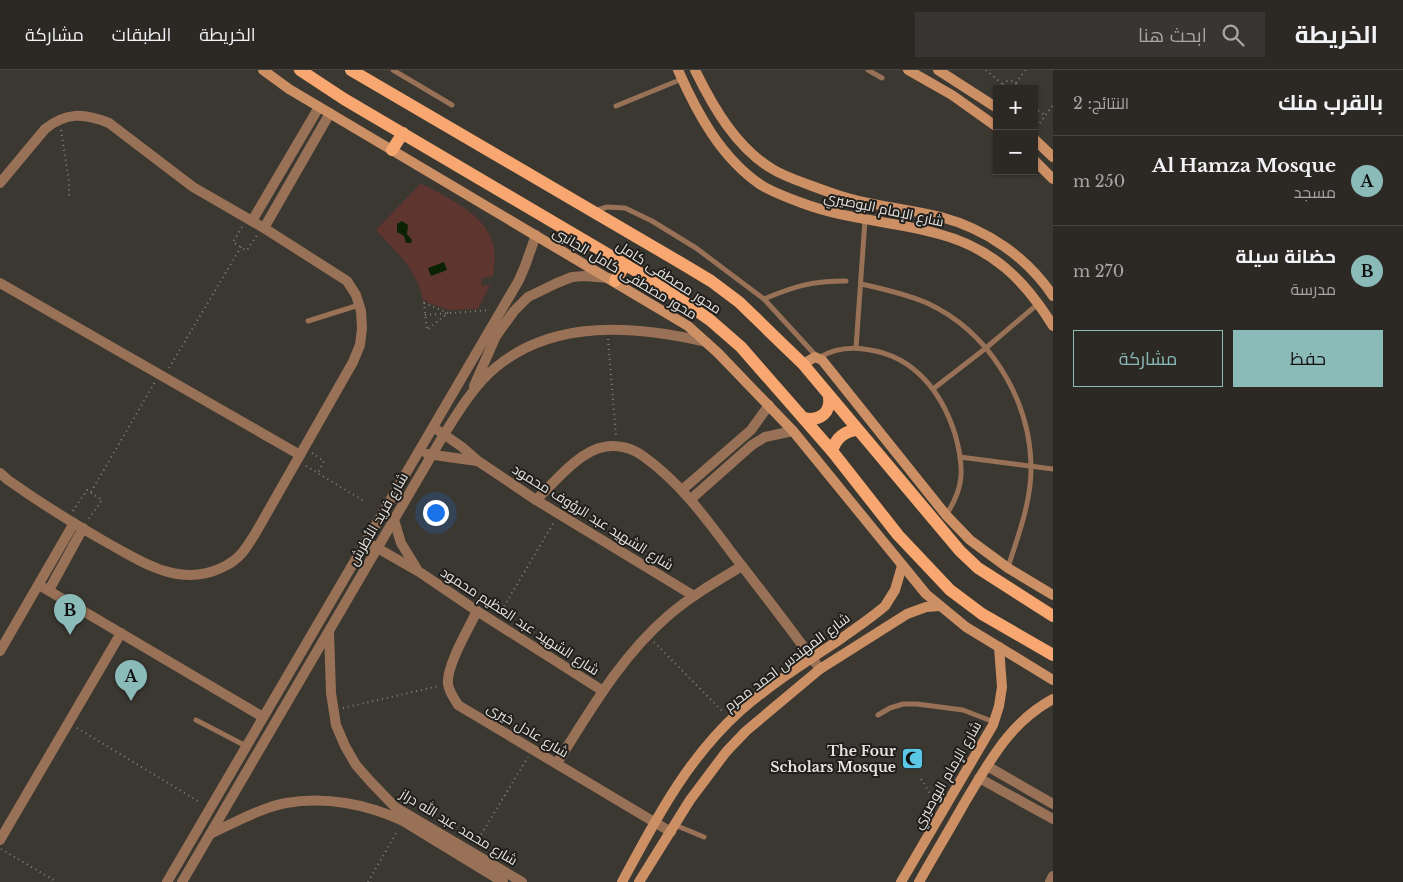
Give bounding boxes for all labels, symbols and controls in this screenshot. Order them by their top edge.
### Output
search box [915,12,1265,57]
text: الخريطة [1295,20,1378,49]
icon: search [1219,21,1247,49]
text: مشاركة [25,24,84,46]
text: الطبقات [112,24,171,46]
text: الخريطة [199,24,256,46]
text: ابحث هنا [1138,24,1207,47]
map controls [993,85,1038,175]
button: + [993,85,1038,130]
text: بالقرب منك [1278,90,1383,116]
text: النتائج: 2 [1073,93,1129,113]
button: − [993,130,1038,175]
text: Al Hamza Mosque [1152,154,1336,177]
text: 250 m [1073,171,1125,191]
text: A [1361,171,1373,191]
text: مسجد [1294,182,1336,202]
street label: شارع الإمام البوصيري [822,188,946,233]
street label: محور مصطفى كامل الجانبى [550,223,700,323]
street label: محور مصطفى كامل [613,237,725,317]
text: حضانة سيلة [1235,245,1336,268]
text: 270 m [1073,261,1124,281]
text: B [1361,261,1373,281]
text: مدرسة [1290,279,1336,299]
button: مشاركة [1073,330,1223,387]
button: حفظ [1233,330,1383,387]
street label: شارع الشهيد عبد الرؤوف محمود [509,460,677,574]
street label: شارع فريد الأطرش [344,469,412,569]
your location [423,500,449,526]
street label: شارع الشهيد عبد العظيم محمود [437,563,603,680]
pin: B [54,594,86,635]
street label: شارع المهندس احمد محرم [721,609,854,716]
pin: A [115,660,147,701]
street label: شارع عادل خيرى [484,699,572,761]
street label: شارع الإمام البوصيري [909,718,988,834]
place label: The Four Scholars Mosque [770,742,896,776]
mosque icon: The Four Scholars Mosque [900,747,924,771]
street label: شارع محمد عبد الله دراز [396,784,521,869]

